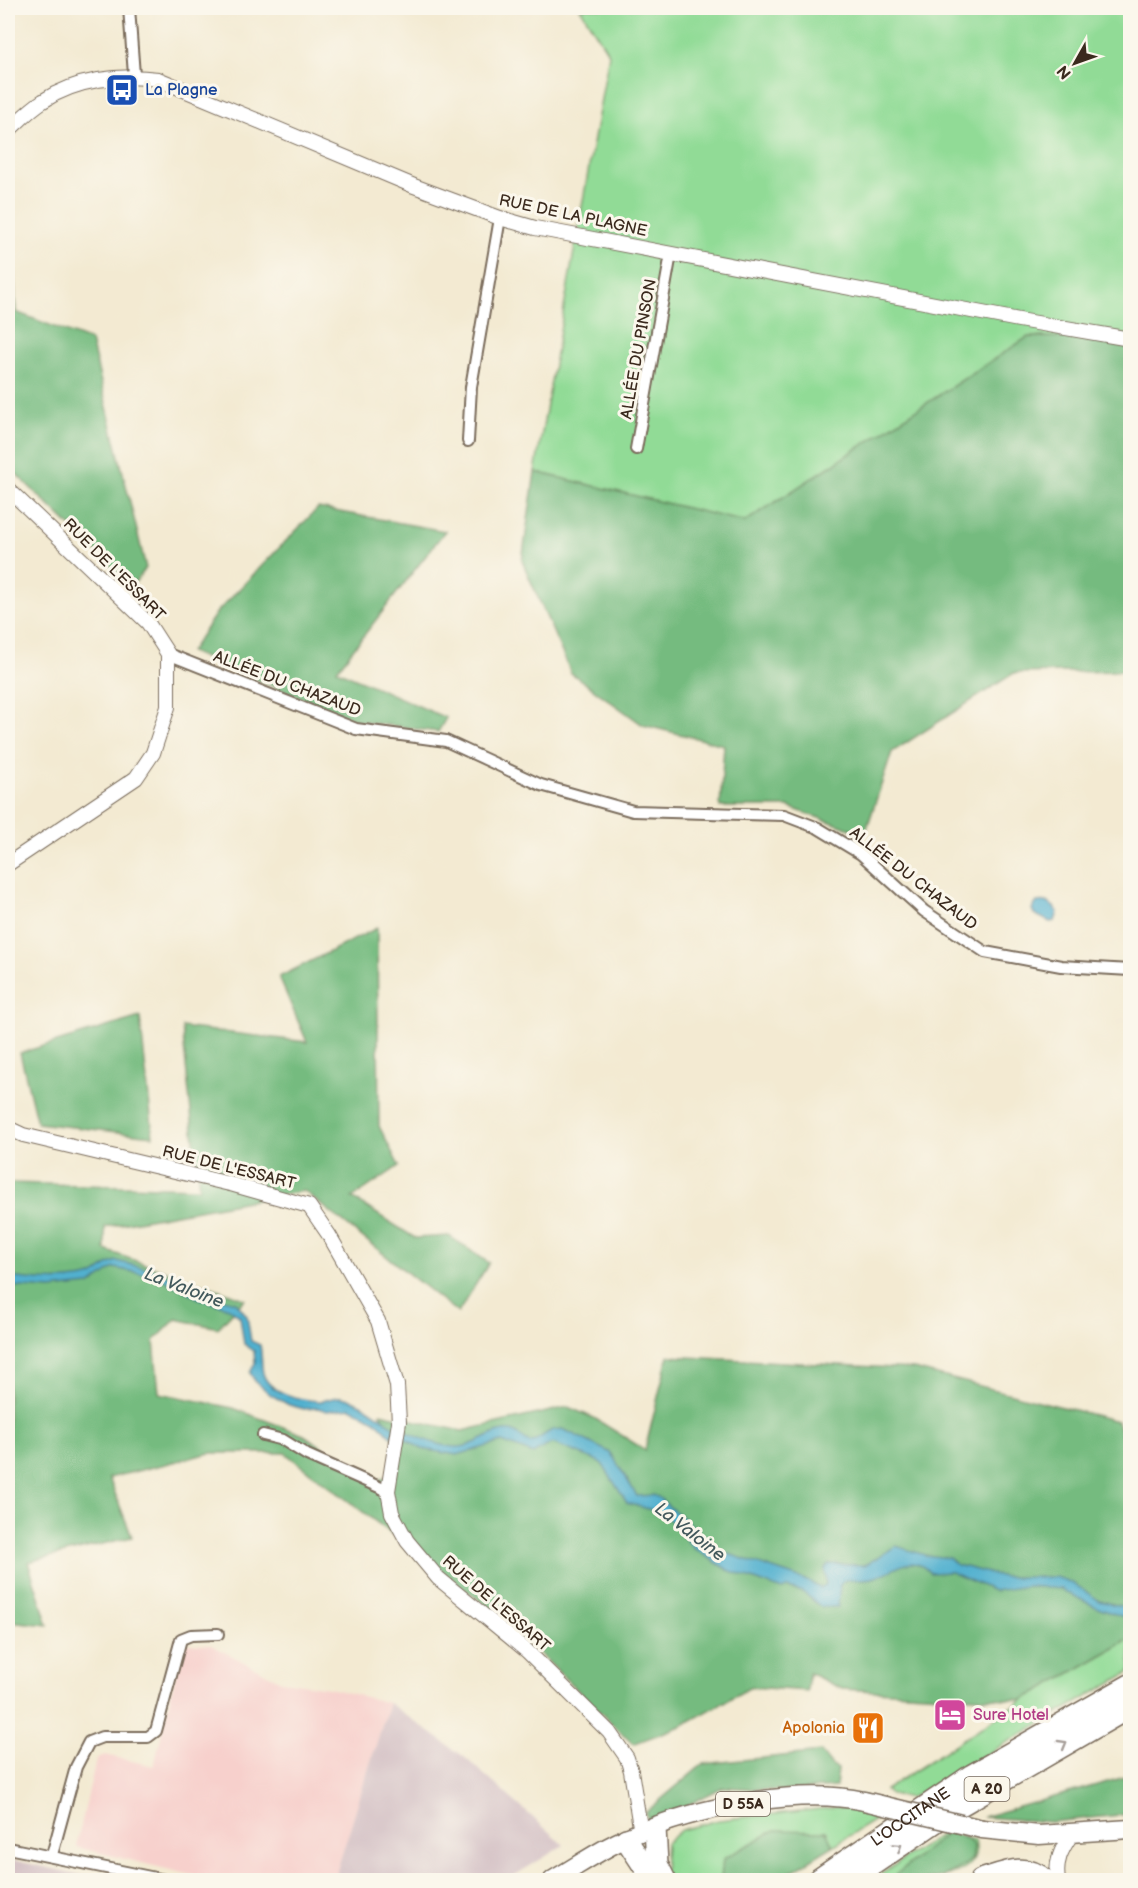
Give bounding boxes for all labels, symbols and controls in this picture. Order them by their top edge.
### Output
north arrow [1045,33,1105,93]
text: N [1054,61,1076,82]
bus stop icon: La Plagne [104,72,140,108]
place label: La Plagne [145,81,218,100]
street label: RUE DE LA PLAGNE [497,191,649,241]
street label: ALLÉE DU PINSON [615,277,661,421]
street label: RUE DE L'ESSART [59,515,169,625]
street label: ALLÉE DU CHAZAUD [211,645,364,721]
street label: ALLÉE DU CHAZAUD [846,822,982,935]
street label: RUE DE L'ESSART [160,1142,298,1194]
water label: La Valoine [141,1263,227,1313]
water label: La Valoine [651,1498,729,1566]
street label: RUE DE L'ESSART [438,1552,554,1656]
hotel icon: Sure Hotel [932,1697,968,1733]
place label: Sure Hotel [973,1706,1049,1725]
restaurant icon: Apolonia [850,1710,886,1746]
place label: Apolonia [782,1719,845,1738]
one-way arrow [1057,1740,1068,1751]
road number: A 20 [964,1777,1010,1801]
street label: L'OCCITANE [867,1783,954,1851]
road number: D 55A [716,1792,770,1816]
one-way arrow [891,1843,902,1854]

